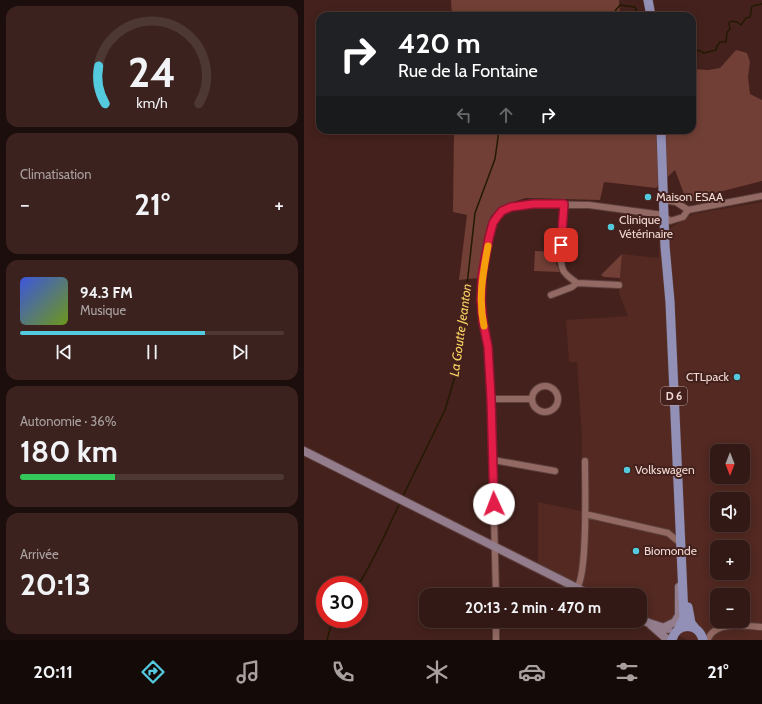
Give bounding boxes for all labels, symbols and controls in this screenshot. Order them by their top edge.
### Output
text: 420 m [398,26,481,60]
icon: right [332,28,384,80]
text: 24 [128,47,176,97]
text: Rue de la Fontaine [398,60,538,82]
text: km/h [136,94,168,112]
icon: left [453,104,475,126]
icon: ahead [495,104,517,126]
icon: right [537,104,559,126]
text: Climatisation [20,166,92,182]
text: 21° [134,186,170,223]
place label: Maison ESAA [656,189,724,204]
text: − [20,191,30,218]
text: + [274,191,284,218]
marker: Maison ESAA [643,192,653,202]
place label: Clinique Vétérinaire [619,212,673,241]
marker: Clinique Vétérinaire [606,222,616,232]
pin [544,228,578,262]
icon: arrive [550,234,572,256]
water label: La Goutte Jeanton [446,283,474,377]
text: 94.3 FM [80,284,133,302]
text: Musique [80,302,126,318]
icon: previous [53,341,75,363]
icon: pause [141,341,163,363]
icon: next [229,341,251,363]
place label: CTLpack [686,369,730,384]
marker: CTLpack [732,372,742,382]
road number: D 6 [661,387,687,405]
text: Autonomie · 36% [20,413,116,429]
text: 180 km [20,433,118,470]
north arrow [710,444,750,484]
map controls [710,444,750,628]
place label: Volkswagen [635,462,695,477]
marker: Volkswagen [622,465,632,475]
position arrow [473,483,515,525]
button: sound [710,492,750,532]
button: + [710,540,750,580]
place label: Biomonde [644,543,697,558]
text: Arrivée [20,546,59,562]
marker: Biomonde [631,546,641,556]
text: 20:13 [20,566,91,603]
speed limit sign: 30 [316,576,368,628]
button: − [710,588,750,628]
text: 20:13 · 2 min · 470 m [465,599,601,617]
icon: directions [139,658,167,686]
icon: music [234,658,262,686]
icon: phone [329,658,357,686]
icon: climate [423,658,451,686]
icon: car [518,658,546,686]
icon: filters [613,658,641,686]
text: 20:11 [33,661,73,683]
text: 21° [707,661,729,683]

